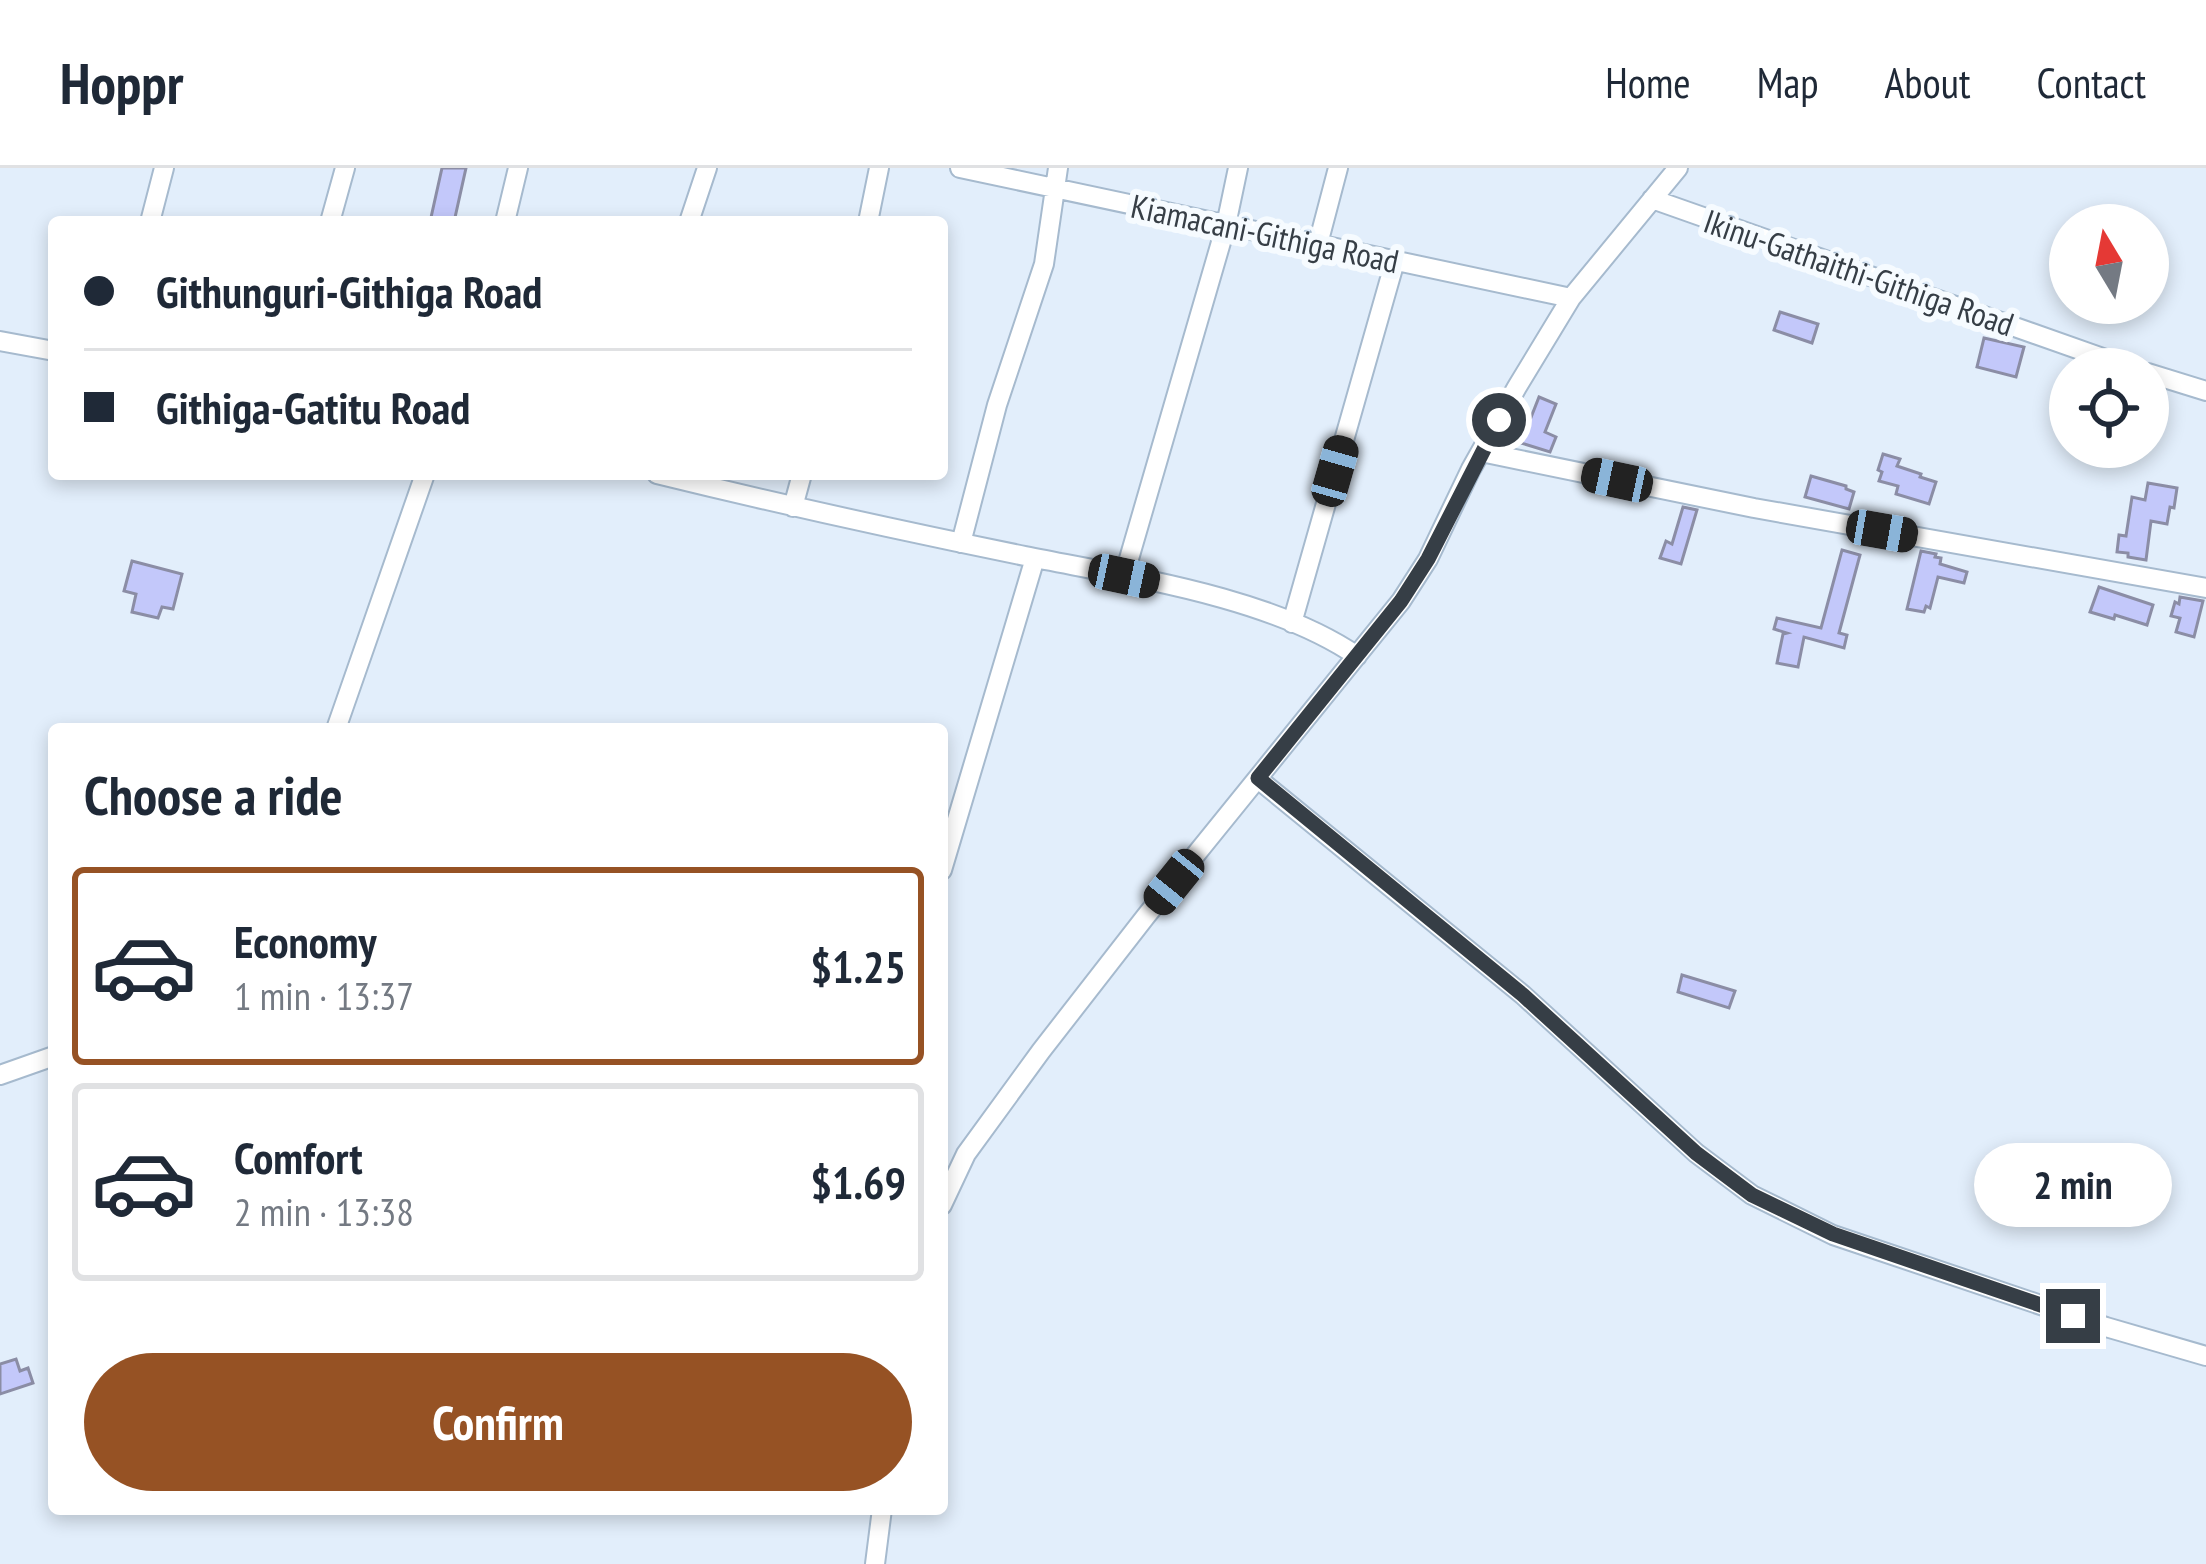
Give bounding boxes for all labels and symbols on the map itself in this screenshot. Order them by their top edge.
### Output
street label: Kiamacani-Githiga Road [1127,184,1403,282]
street label: Ikinu-Gathaithi-Githiga Road [1698,199,2020,345]
north arrow [2049,204,2169,324]
route start [1472,393,1526,447]
car [1308,431,1362,511]
car [1578,455,1656,505]
car [1843,507,1921,555]
car [1085,551,1163,601]
car [1137,843,1211,921]
callout: 2 min [1974,1142,2172,1226]
route end [2046,1289,2100,1343]

